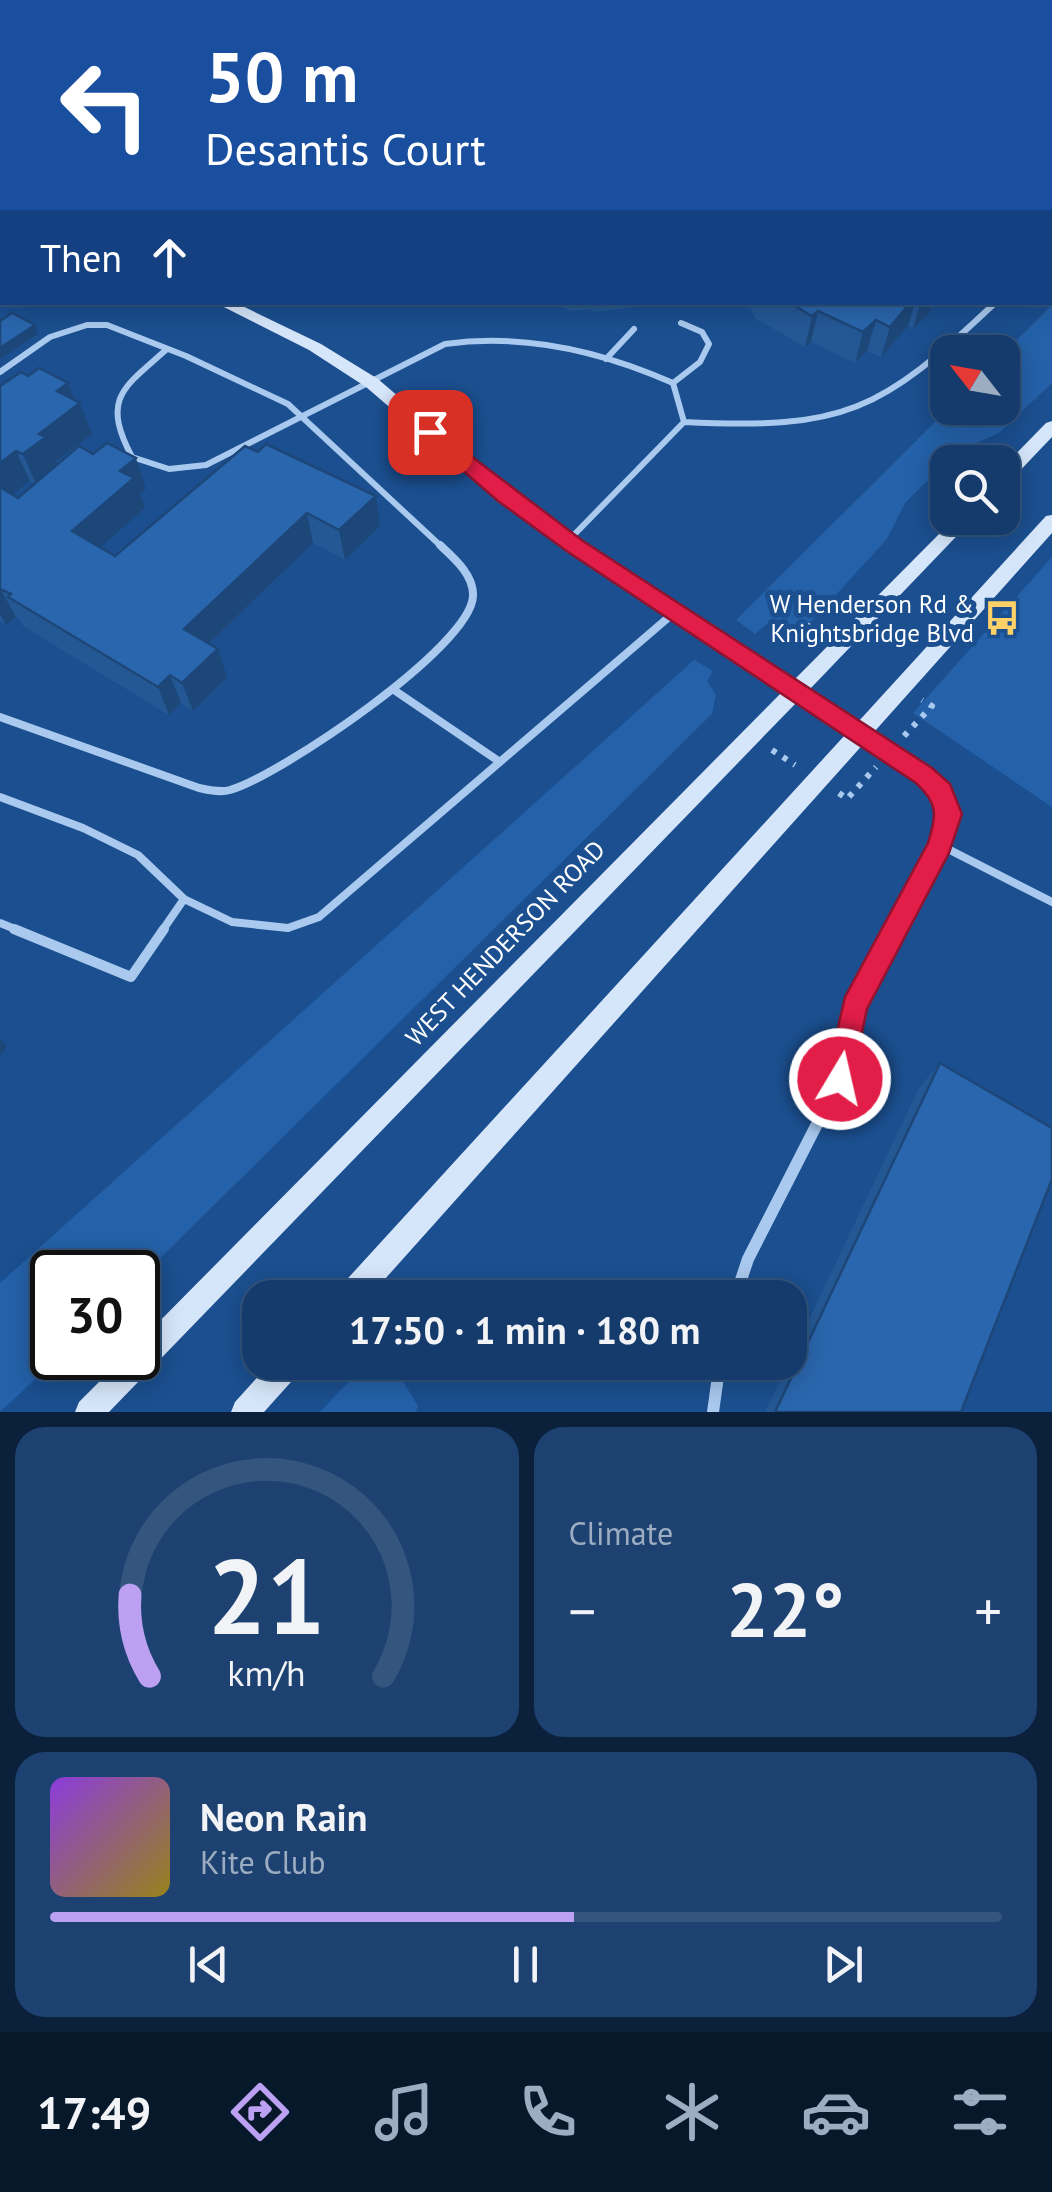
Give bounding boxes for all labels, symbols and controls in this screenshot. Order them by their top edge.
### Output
text: 50 m [205,31,358,121]
icon: left [40,40,170,170]
text: Desantis Court [205,119,486,177]
icon: ahead [142,230,197,285]
text: Then [40,233,122,282]
north arrow [930,335,1020,425]
map controls [930,335,1020,535]
pin [388,390,473,475]
icon: arrive [403,405,458,460]
button: search [930,445,1020,535]
place label: W Henderson Rd & Knightsbridge Blvd [770,588,974,649]
bus stop icon: W Henderson Rd & Knightsbridge Blvd [983,599,1021,637]
street label: WEST HENDERSON ROAD [398,833,612,1053]
position arrow [788,1027,892,1131]
speed limit sign: 30 [30,1250,160,1380]
text: 17:50 · 1 min · 180 m [349,1305,700,1354]
text: Climate [569,1512,673,1554]
text: 21 [208,1528,326,1663]
text: 22° [726,1561,844,1658]
text: − [569,1575,596,1646]
text: + [974,1575,1002,1646]
text: km/h [228,1650,306,1696]
text: Neon Rain [200,1792,367,1841]
text: Kite Club [200,1841,326,1883]
icon: previous [181,1937,236,1992]
icon: pause [498,1937,553,1992]
icon: next [816,1937,871,1992]
icon: directions [225,2077,295,2147]
icon: music [369,2077,439,2147]
icon: phone [513,2077,583,2147]
icon: climate [657,2077,727,2147]
icon: car [801,2077,871,2147]
icon: filters [945,2077,1015,2147]
text: 17:49 [37,2083,151,2141]

